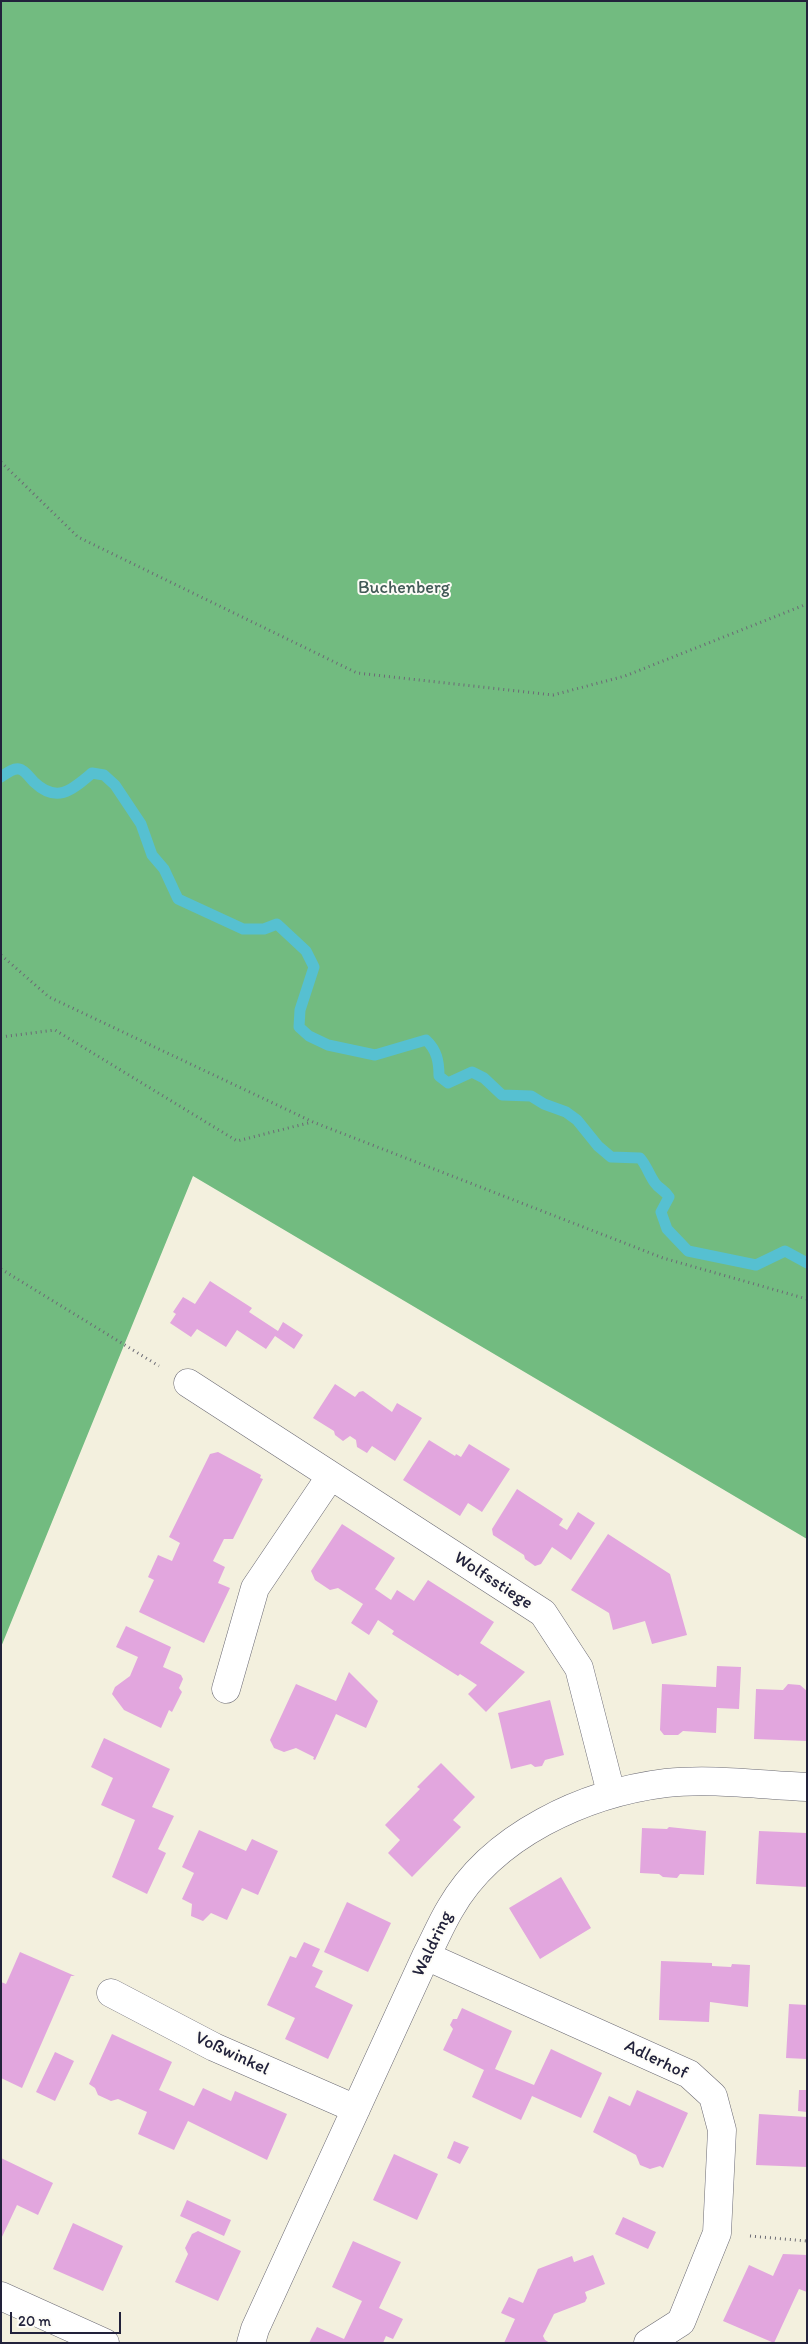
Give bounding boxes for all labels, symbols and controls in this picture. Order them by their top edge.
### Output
park label: Buchenberg [358,577,450,599]
street label: Wolfsstiege [449,1547,537,1615]
street label: Waldring [408,1908,458,1980]
street label: Voßwinkel [191,2027,273,2081]
street label: Adlerhof [621,2035,691,2085]
scale bar [12,2302,124,2334]
text: 20 m [18,2312,51,2330]

